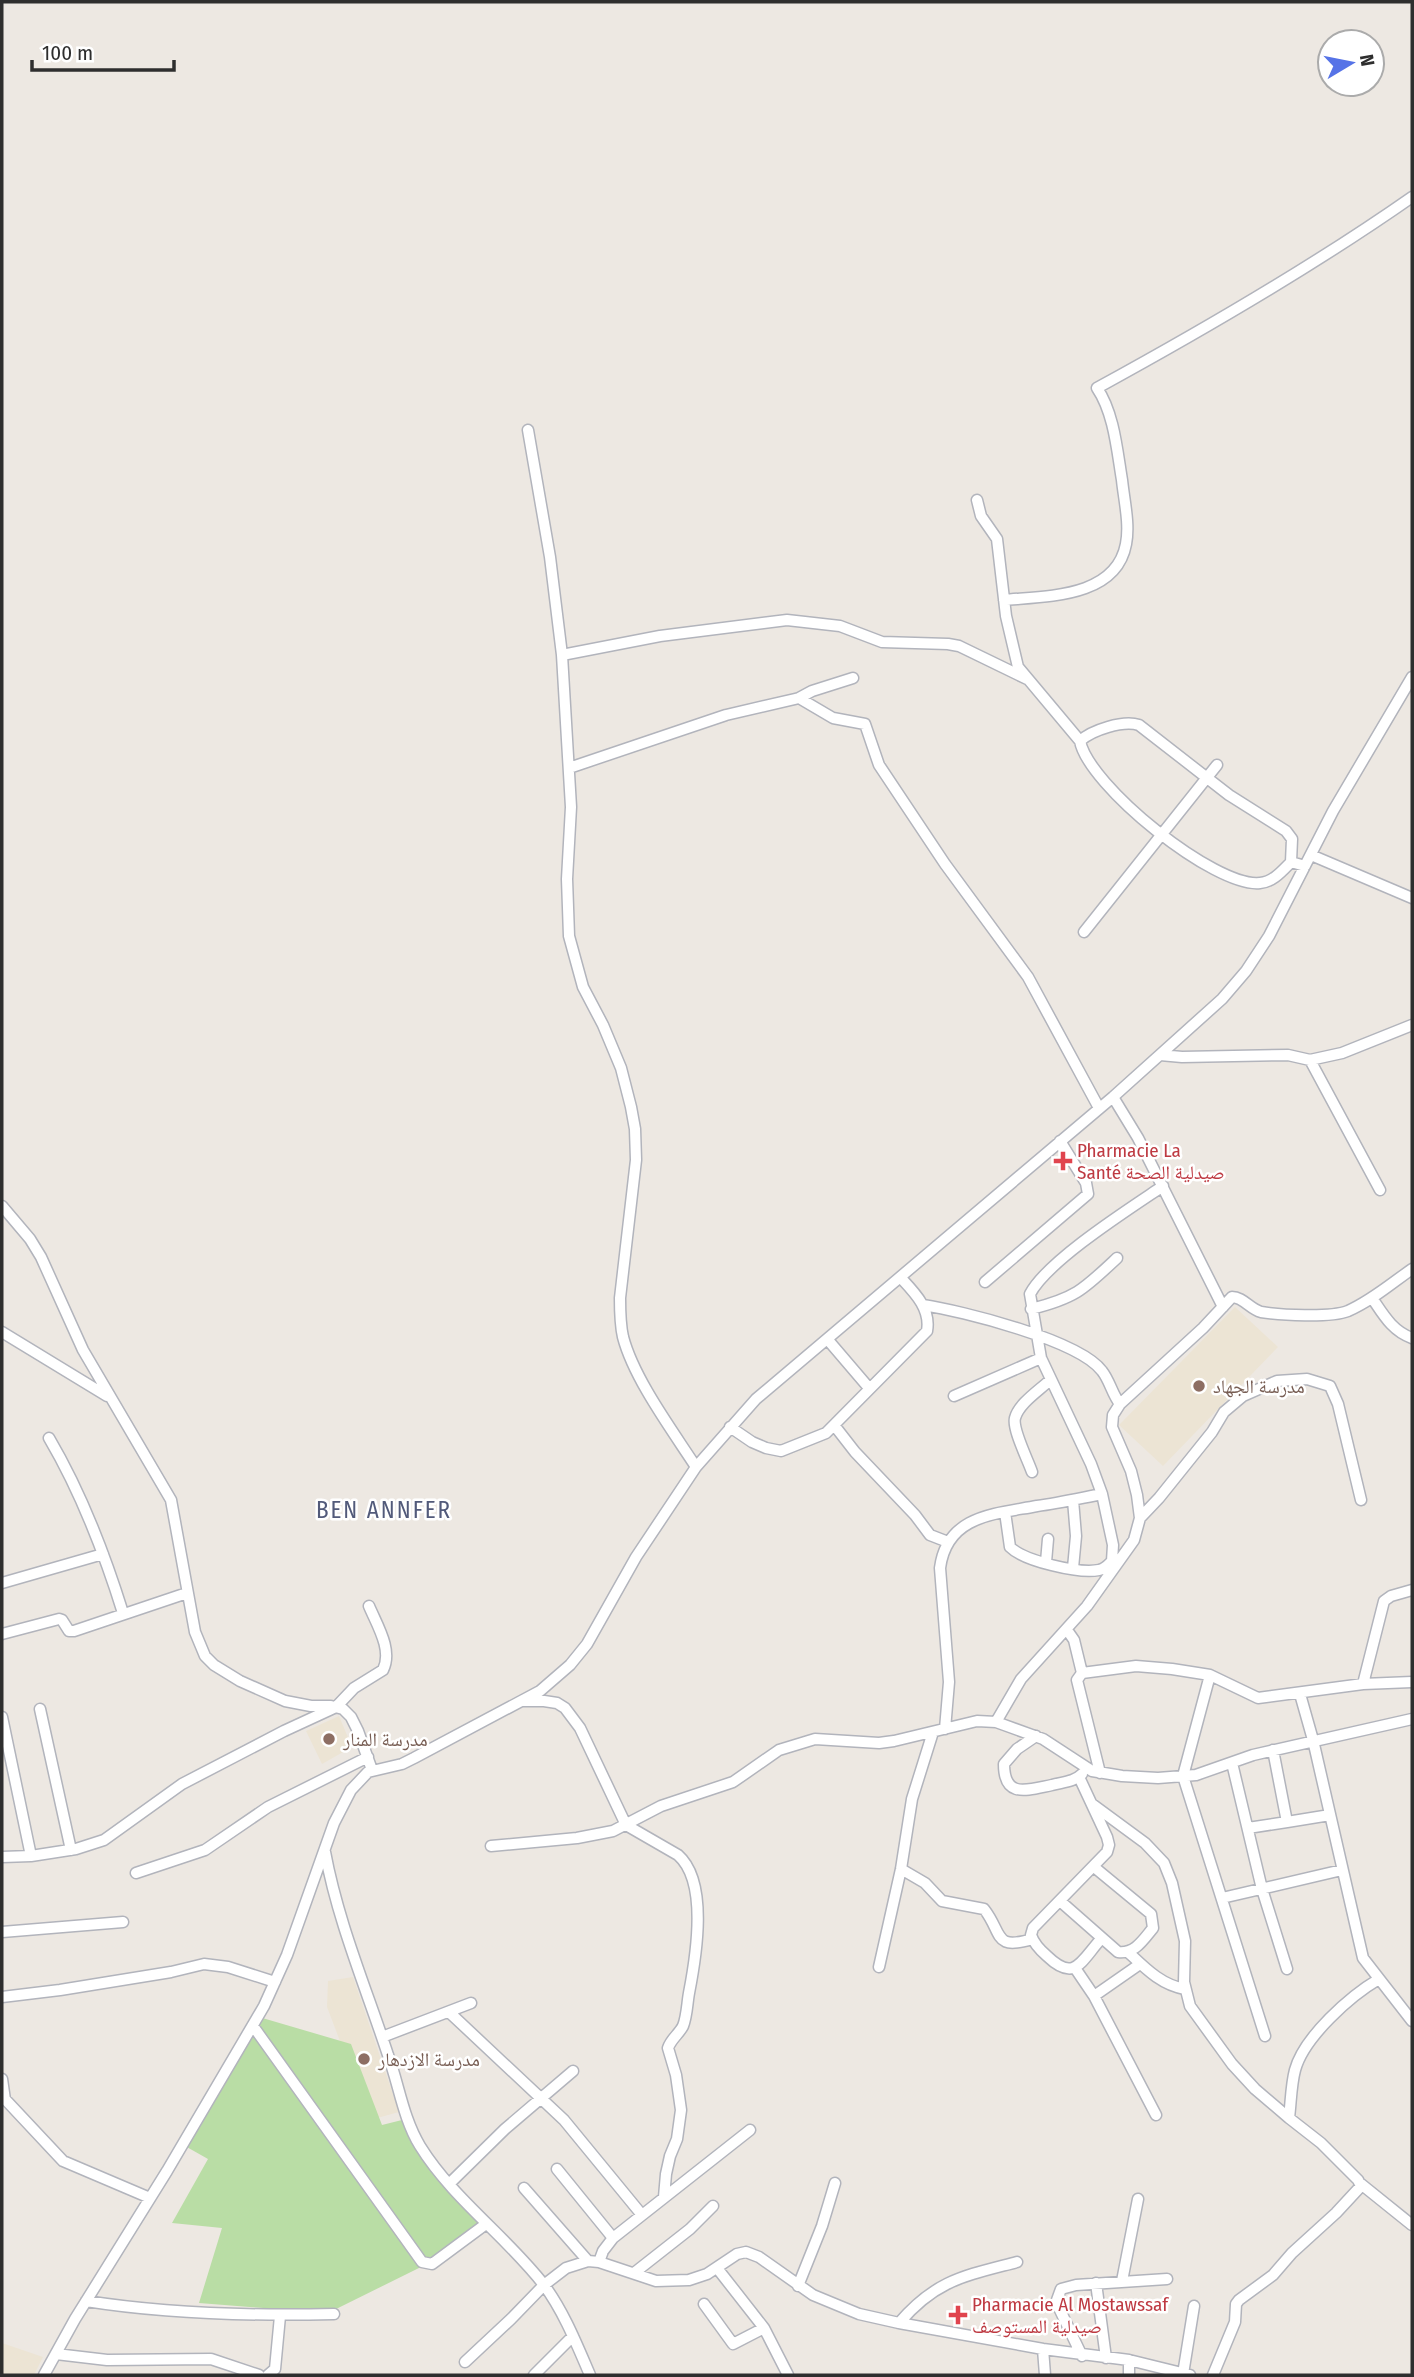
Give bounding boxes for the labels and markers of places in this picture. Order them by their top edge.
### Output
place label: Pharmacie La Santé صيدلية الصحة [1077,1139,1225,1184]
marker: Pharmacie La Santé صيدلية الصحة [1055,1153,1071,1169]
place label: مدرسة الجهاد [1213,1375,1305,1398]
marker: مدرسة الجهاد [1191,1378,1207,1394]
place label: مدرسة المنار [342,1728,428,1751]
marker: مدرسة المنار [321,1731,337,1747]
place label: مدرسة الازدهار [377,2048,480,2071]
marker: مدرسة الازدهار [356,2051,372,2067]
place label: Pharmacie Al Mostawssaf صيدلية المستوصف [972,2293,1169,2338]
marker: Pharmacie Al Mostawssaf صيدلية المستوصف [950,2307,966,2323]

